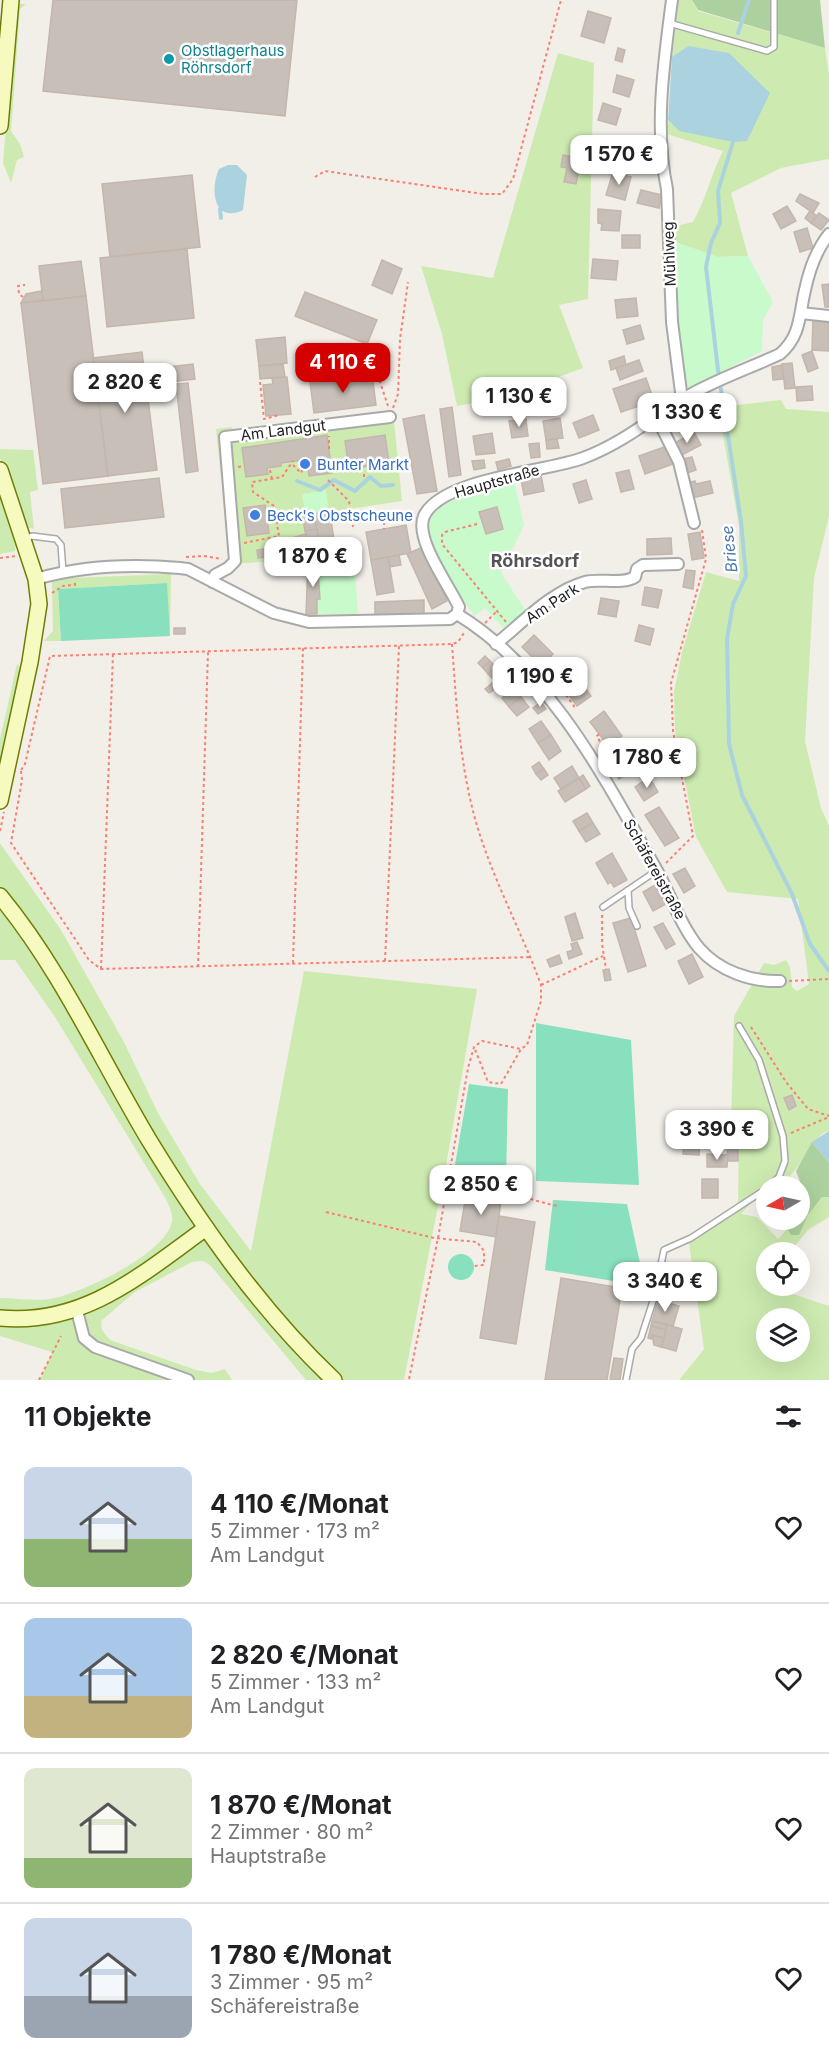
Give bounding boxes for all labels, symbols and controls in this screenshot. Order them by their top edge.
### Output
place label: Obstlagerhaus Röhrsdorf [181,41,285,77]
marker: Obstlagerhaus Röhrsdorf [162,52,176,66]
pin: 1 570 € [564,135,674,186]
text: 1 570 € [584,142,654,166]
street label: Mühlweg [658,221,680,287]
pin: 4 110 € [288,343,398,394]
text: 4 110 € [309,350,377,374]
pin: 2 820 € [70,363,180,414]
text: 2 820 € [88,370,162,394]
pin: 1 130 € [464,377,574,428]
text: 1 130 € [486,384,552,408]
pin: 1 330 € [632,393,742,444]
text: 1 330 € [651,400,723,424]
street label: Am Landgut [239,415,327,445]
place label: Bunter Markt [317,455,409,474]
marker: Bunter Markt [298,457,312,471]
street label: Hauptstraße [452,460,542,502]
place label: Beck's Obstscheune [267,506,413,525]
marker: Beck's Obstscheune [248,508,262,522]
water label: Briese [717,524,741,574]
pin: 1 870 € [258,537,368,588]
text: 1 870 € [278,544,348,568]
district label: Röhrsdorf [491,550,579,571]
street label: Am Park [522,578,583,627]
pin: 1 190 € [485,657,595,708]
text: 1 190 € [507,664,573,688]
pin: 1 780 € [592,738,702,789]
text: 1 780 € [612,745,682,769]
street label: Schäfereistraße [620,815,690,923]
pin: 3 390 € [662,1110,772,1161]
text: 3 390 € [679,1117,755,1141]
pin: 2 850 € [426,1165,536,1216]
text: 2 850 € [443,1172,519,1196]
north arrow [756,1176,810,1230]
map controls [756,1176,810,1362]
button: locate [756,1242,810,1296]
pin: 3 340 € [610,1262,720,1313]
text: 3 340 € [627,1269,703,1293]
button: layers [756,1308,810,1362]
icon: filters [772,1400,805,1433]
text: 11 Objekte [24,1401,151,1432]
text: 4 110 €/Monat [210,1488,389,1519]
icon: home [72,1491,144,1563]
icon: heart [772,1511,805,1544]
text: 5 Zimmer · 173 m² [210,1519,380,1543]
text: Am Landgut [210,1543,324,1567]
text: 2 820 €/Monat [210,1639,398,1670]
icon: home [72,1642,144,1714]
icon: heart [772,1662,805,1695]
text: 5 Zimmer · 133 m² [210,1670,381,1694]
text: Am Landgut [210,1694,324,1718]
text: 1 870 €/Monat [210,1789,392,1820]
icon: home [72,1792,144,1864]
icon: heart [772,1812,805,1845]
text: 2 Zimmer · 80 m² [210,1820,373,1844]
text: Hauptstraße [210,1844,326,1868]
text: 1 780 €/Monat [210,1939,392,1970]
icon: home [72,1942,144,2014]
icon: heart [772,1962,805,1995]
text: 3 Zimmer · 95 m² [210,1970,373,1994]
text: Schäfereistraße [210,1994,359,2018]

